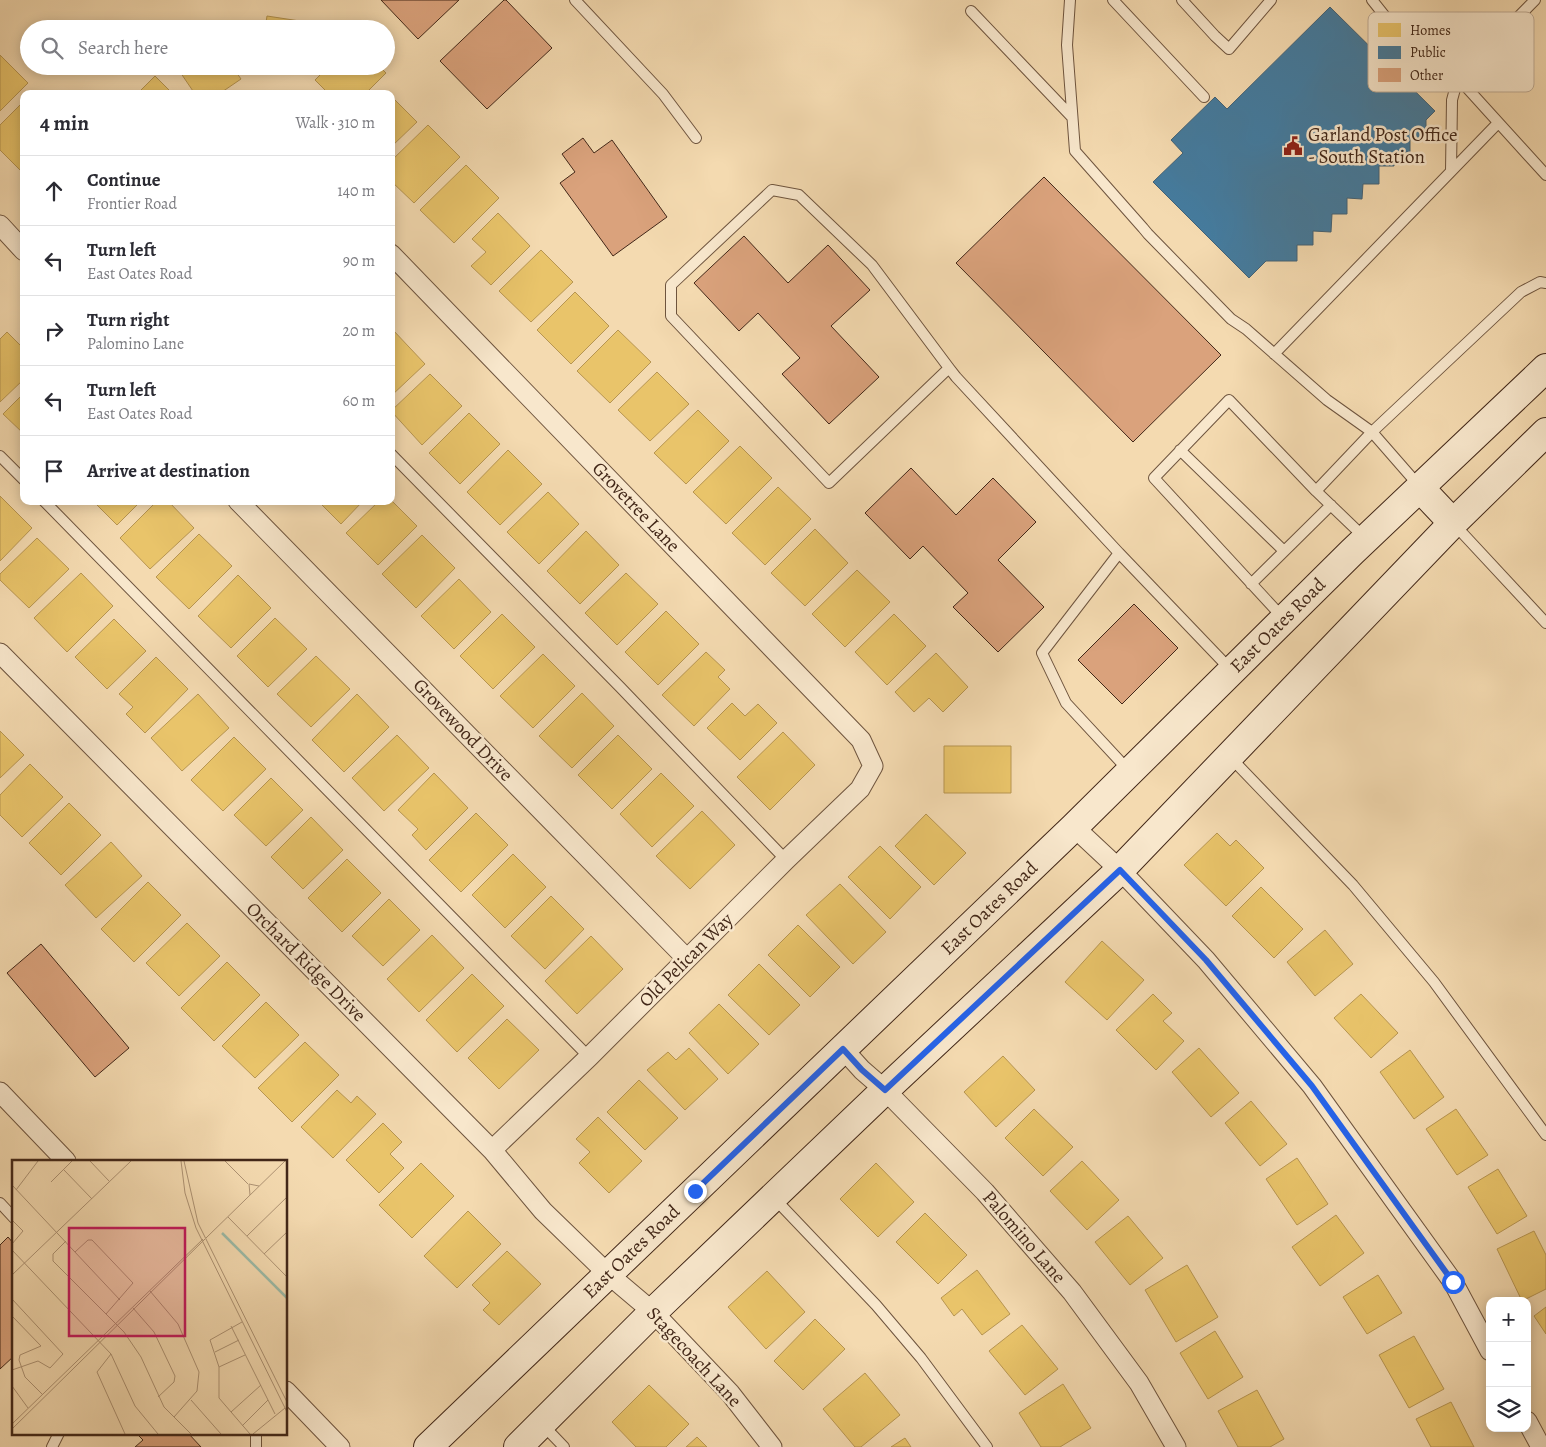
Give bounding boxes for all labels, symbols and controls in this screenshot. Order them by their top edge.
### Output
legend [1368,12,1534,92]
search box [20,20,395,75]
text: Homes [1410,21,1451,40]
icon: search [38,34,66,62]
text: Search here [78,35,168,61]
text: Public [1410,43,1446,62]
text: Other [1410,66,1444,85]
text: 4 min [40,109,89,137]
text: Walk · 310 m [295,112,375,134]
place label: Garland Post Office - South Station [1308,122,1458,170]
public building icon: Garland Post Office - South Station [1282,135,1304,157]
text: Continue [87,167,161,193]
icon: ahead [40,177,68,205]
text: 140 m [337,180,375,202]
text: Frontier Road [87,193,177,215]
text: Turn left [87,237,156,263]
icon: left [40,247,68,275]
text: 90 m [343,250,375,272]
text: East Oates Road [87,263,192,285]
text: Turn right [87,307,169,333]
icon: right [40,317,68,345]
text: 20 m [342,320,375,342]
text: Palomino Lane [87,333,184,355]
text: Turn left [87,377,156,403]
icon: left [40,387,68,415]
text: 60 m [343,390,375,412]
text: East Oates Road [87,403,192,425]
street label: Grovetree Lane [586,456,686,558]
icon: arrive [40,457,68,485]
text: Arrive at destination [87,458,250,484]
street label: East Oates Road [1224,572,1332,679]
street label: Grovewood Drive [407,673,519,787]
street label: East Oates Road [935,855,1044,961]
street label: Orchard Ridge Drive [240,896,372,1028]
street label: Old Pelican Way [633,907,739,1013]
inset map [12,1160,288,1434]
route end [684,1180,707,1203]
street label: Palomino Lane [976,1185,1072,1289]
street label: East Oates Road [577,1198,686,1304]
route start [1442,1271,1465,1294]
map controls [1486,1297,1531,1432]
button: + [1486,1297,1531,1342]
street label: Stagecoach Lane [641,1301,747,1413]
button: − [1486,1342,1531,1387]
button: layers [1486,1387,1531,1432]

